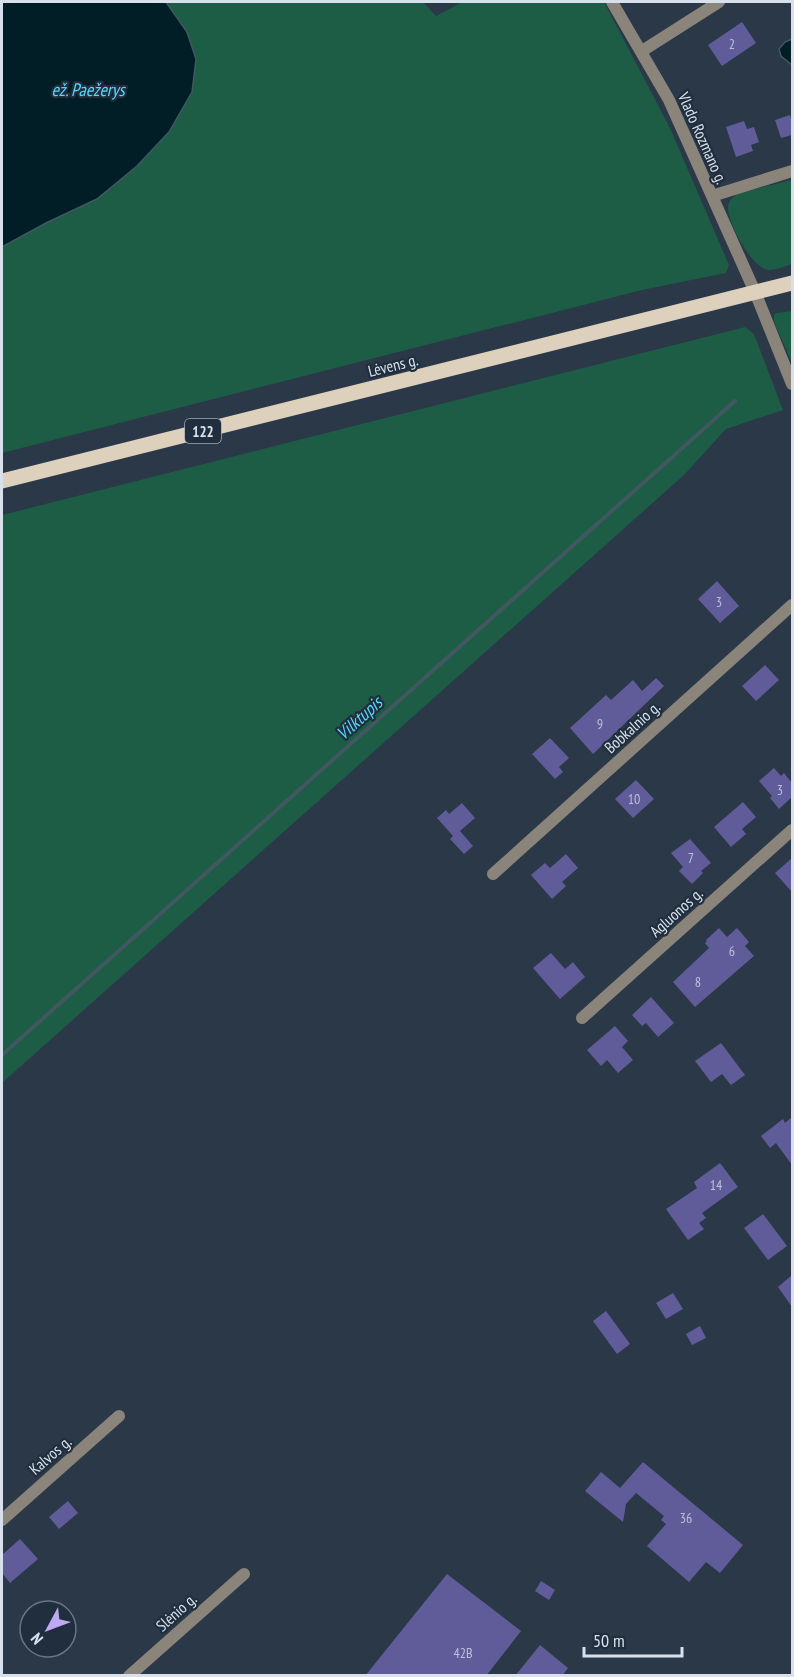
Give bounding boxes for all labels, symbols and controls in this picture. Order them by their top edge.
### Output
house number: 2 [729,35,735,53]
water label: ež. Paežerys [51,78,127,101]
street label: Vlado Rozmano g. [673,88,732,187]
street label: Lėvens g. [366,349,420,381]
road number: 122 [185,419,221,443]
house number: 3 [716,593,722,611]
water label: Vilktupis [331,690,388,745]
street label: Bobkalnio g. [600,697,664,757]
house number: 9 [597,715,603,733]
house number: 3 [777,781,783,799]
house number: 10 [628,790,640,808]
house number: 7 [688,849,694,867]
street label: Agluonos g. [645,883,707,941]
house number: 6 [729,942,735,960]
house number: 8 [695,973,701,991]
house number: 14 [710,1176,723,1194]
street label: Kalvos g. [25,1431,75,1479]
house number: 36 [680,1509,692,1527]
street label: Slėnio g. [152,1588,201,1635]
north arrow [18,1599,78,1659]
scale bar [584,1620,682,1658]
text: N [26,1629,47,1649]
text: 50 m [593,1629,625,1652]
house number: 42B [453,1644,473,1662]

